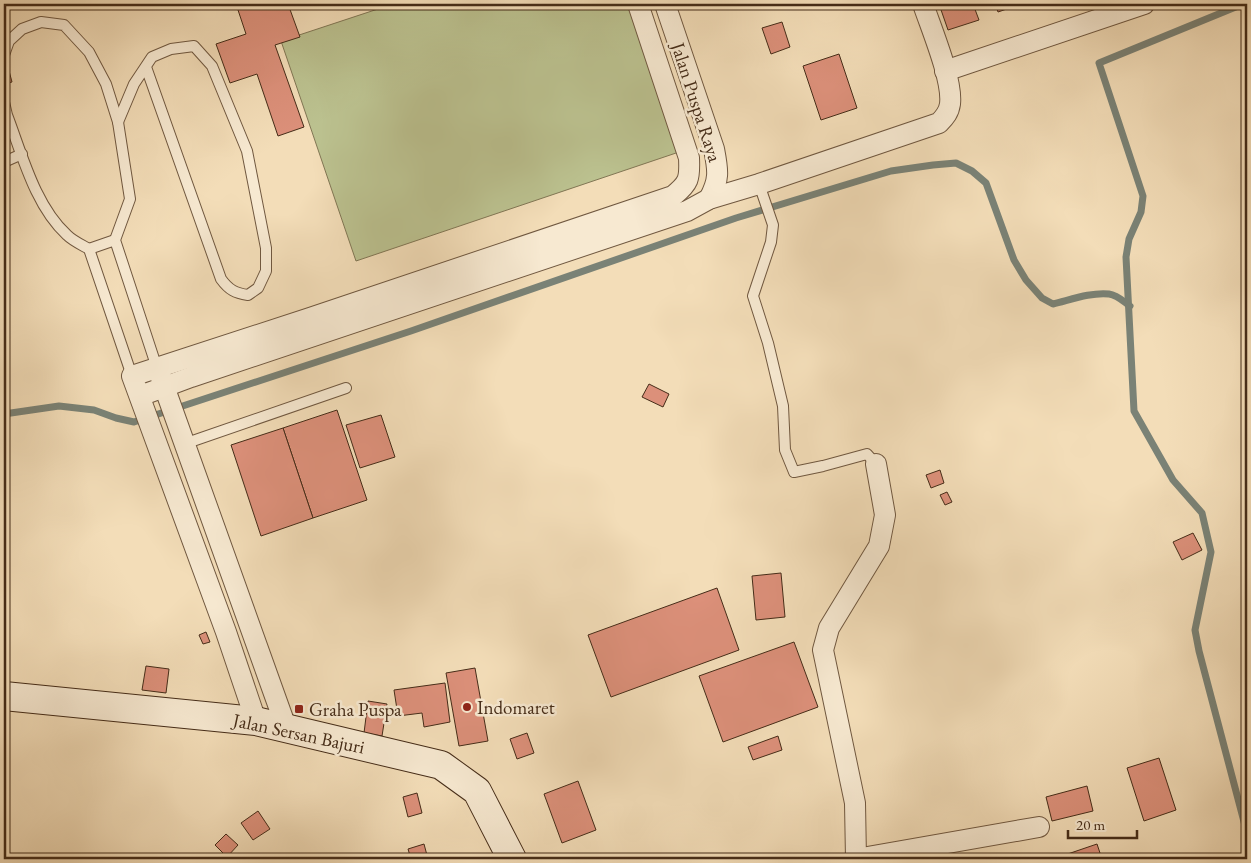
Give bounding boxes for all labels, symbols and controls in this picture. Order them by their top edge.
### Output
street label: Jalan Puspa Raya [665,37,728,165]
place label: Indomaret [477,695,555,720]
place label: Graha Puspa [309,697,402,722]
marker: Indomaret [461,701,473,713]
marker: Graha Puspa [293,703,305,715]
street label: Jalan Sersan Bajuri [229,707,367,760]
scale bar [1068,808,1137,840]
text: 20 m [1076,815,1105,834]

